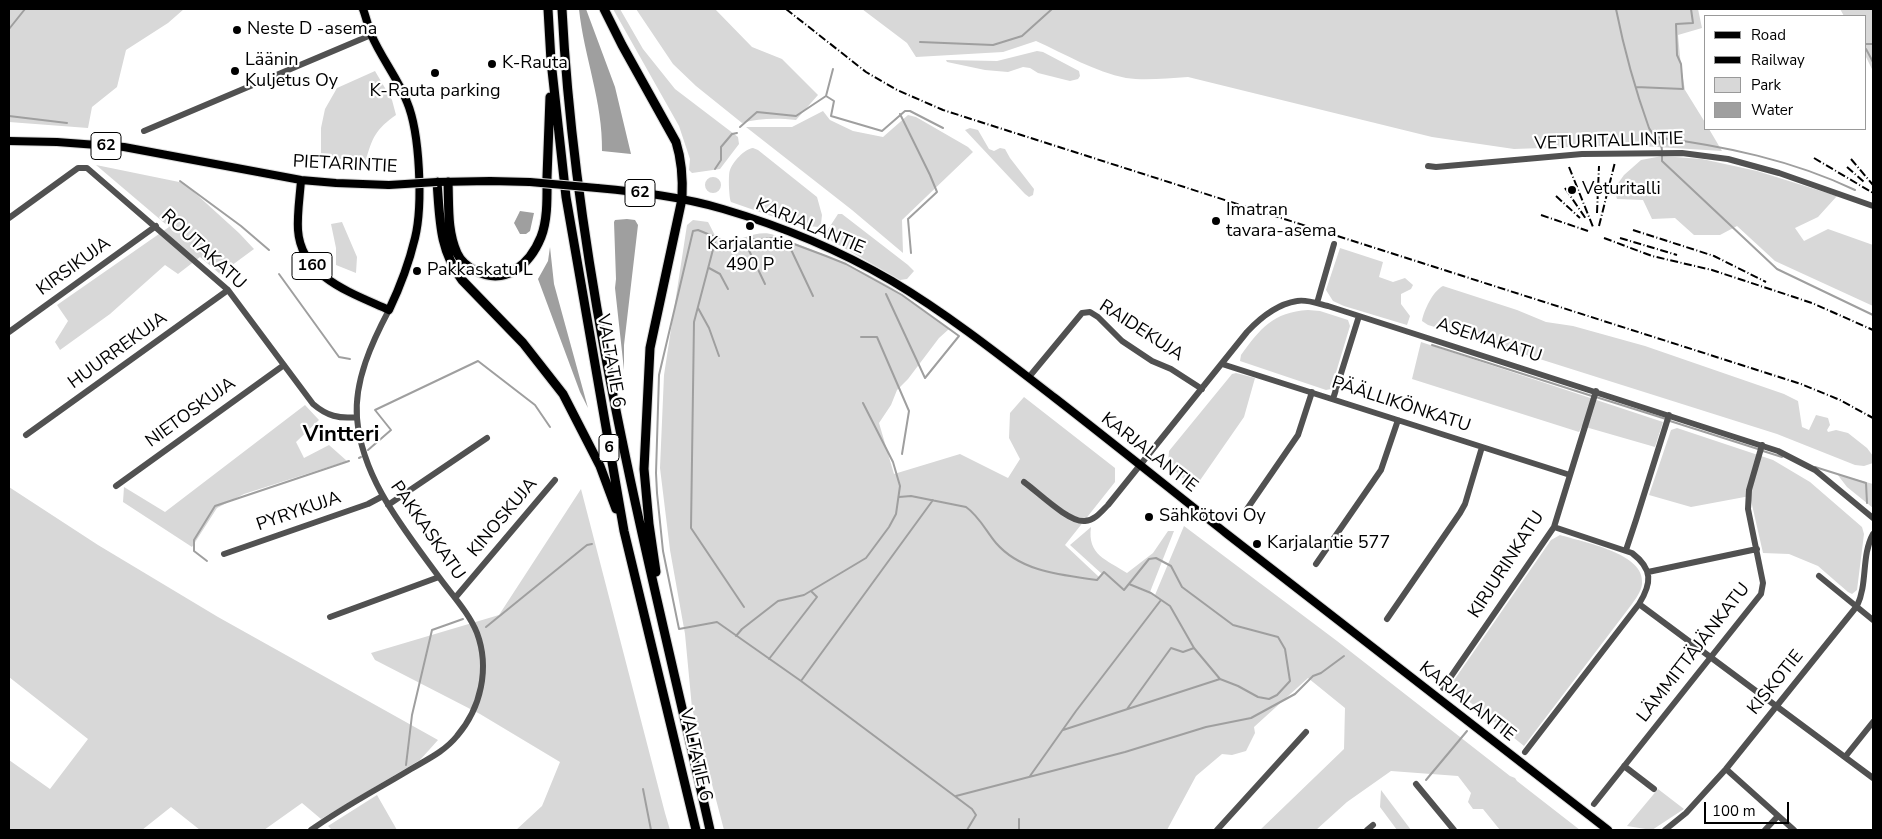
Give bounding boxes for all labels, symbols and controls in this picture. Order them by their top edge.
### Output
legend [1704,15,1867,130]
place label: Neste D -asema [247,19,377,41]
marker: Neste D -asema [231,24,243,36]
text: Road [1751,25,1786,45]
place label: Läänin Kuljetus Oy [245,50,338,92]
text: Railway [1751,50,1805,70]
place label: K-Rauta [502,53,568,75]
marker: K-Rauta [486,58,498,70]
marker: Läänin Kuljetus Oy [229,65,241,77]
marker: K-Rauta parking [429,67,441,79]
text: Park [1751,75,1781,95]
place label: K-Rauta parking [370,81,500,103]
text: Water [1751,100,1793,120]
street label: VETURITALLINTIE [1534,129,1684,155]
road number: 62 [91,132,121,160]
street label: PIETARINTIE [292,151,398,179]
place label: Veturitalli [1582,179,1661,201]
road number: 62 [625,180,655,207]
marker: Veturitalli [1566,184,1578,196]
street label: KARJALANTIE [752,194,868,260]
place label: Imatran tavara-asema [1226,200,1337,242]
street label: ROUTAKATU [156,205,250,295]
marker: Imatran tavara-asema [1210,215,1222,227]
marker: Karjalantie 490 P [744,220,756,232]
street label: KIRSIKUJA [33,233,115,301]
place label: Karjalantie 490 P [707,234,793,276]
road number: 160 [292,252,332,280]
place label: Pakkaskatu L [427,260,533,282]
marker: Pakkaskatu L [411,265,423,277]
street label: RAIDEKUJA [1095,296,1187,366]
street label: HUURREKUJA [64,308,172,394]
street label: VALTATIE 6 [591,313,629,409]
street label: ASEMAKATU [1434,314,1544,368]
street label: PÄÄLLIKÖNKATU [1329,372,1473,438]
street label: NIETOSKUJA [142,373,240,453]
street label: KARJALANTIE [1096,409,1202,497]
district label: Vintteri [303,423,379,449]
road number: 6 [599,434,619,462]
street label: KINOSKUJA [464,474,542,562]
street label: PAKKASKATU [385,477,469,585]
street label: PYRYKUJA [254,487,344,537]
place label: Sähkötovi Oy [1159,506,1266,528]
street label: KIRJURINKATU [1464,507,1550,623]
marker: Sähkötovi Oy [1143,511,1155,523]
place label: Karjalantie 577 [1267,533,1390,555]
marker: Karjalantie 577 [1251,538,1263,550]
street label: LÄMMITTÄJÄNKATU [1633,579,1755,727]
street label: KISKOTIE [1744,646,1808,720]
street label: KARJALANTIE [1414,658,1520,746]
street label: VALTATIE 6 [674,706,716,804]
scale bar [1707,792,1792,824]
text: 100 m [1712,801,1756,821]

